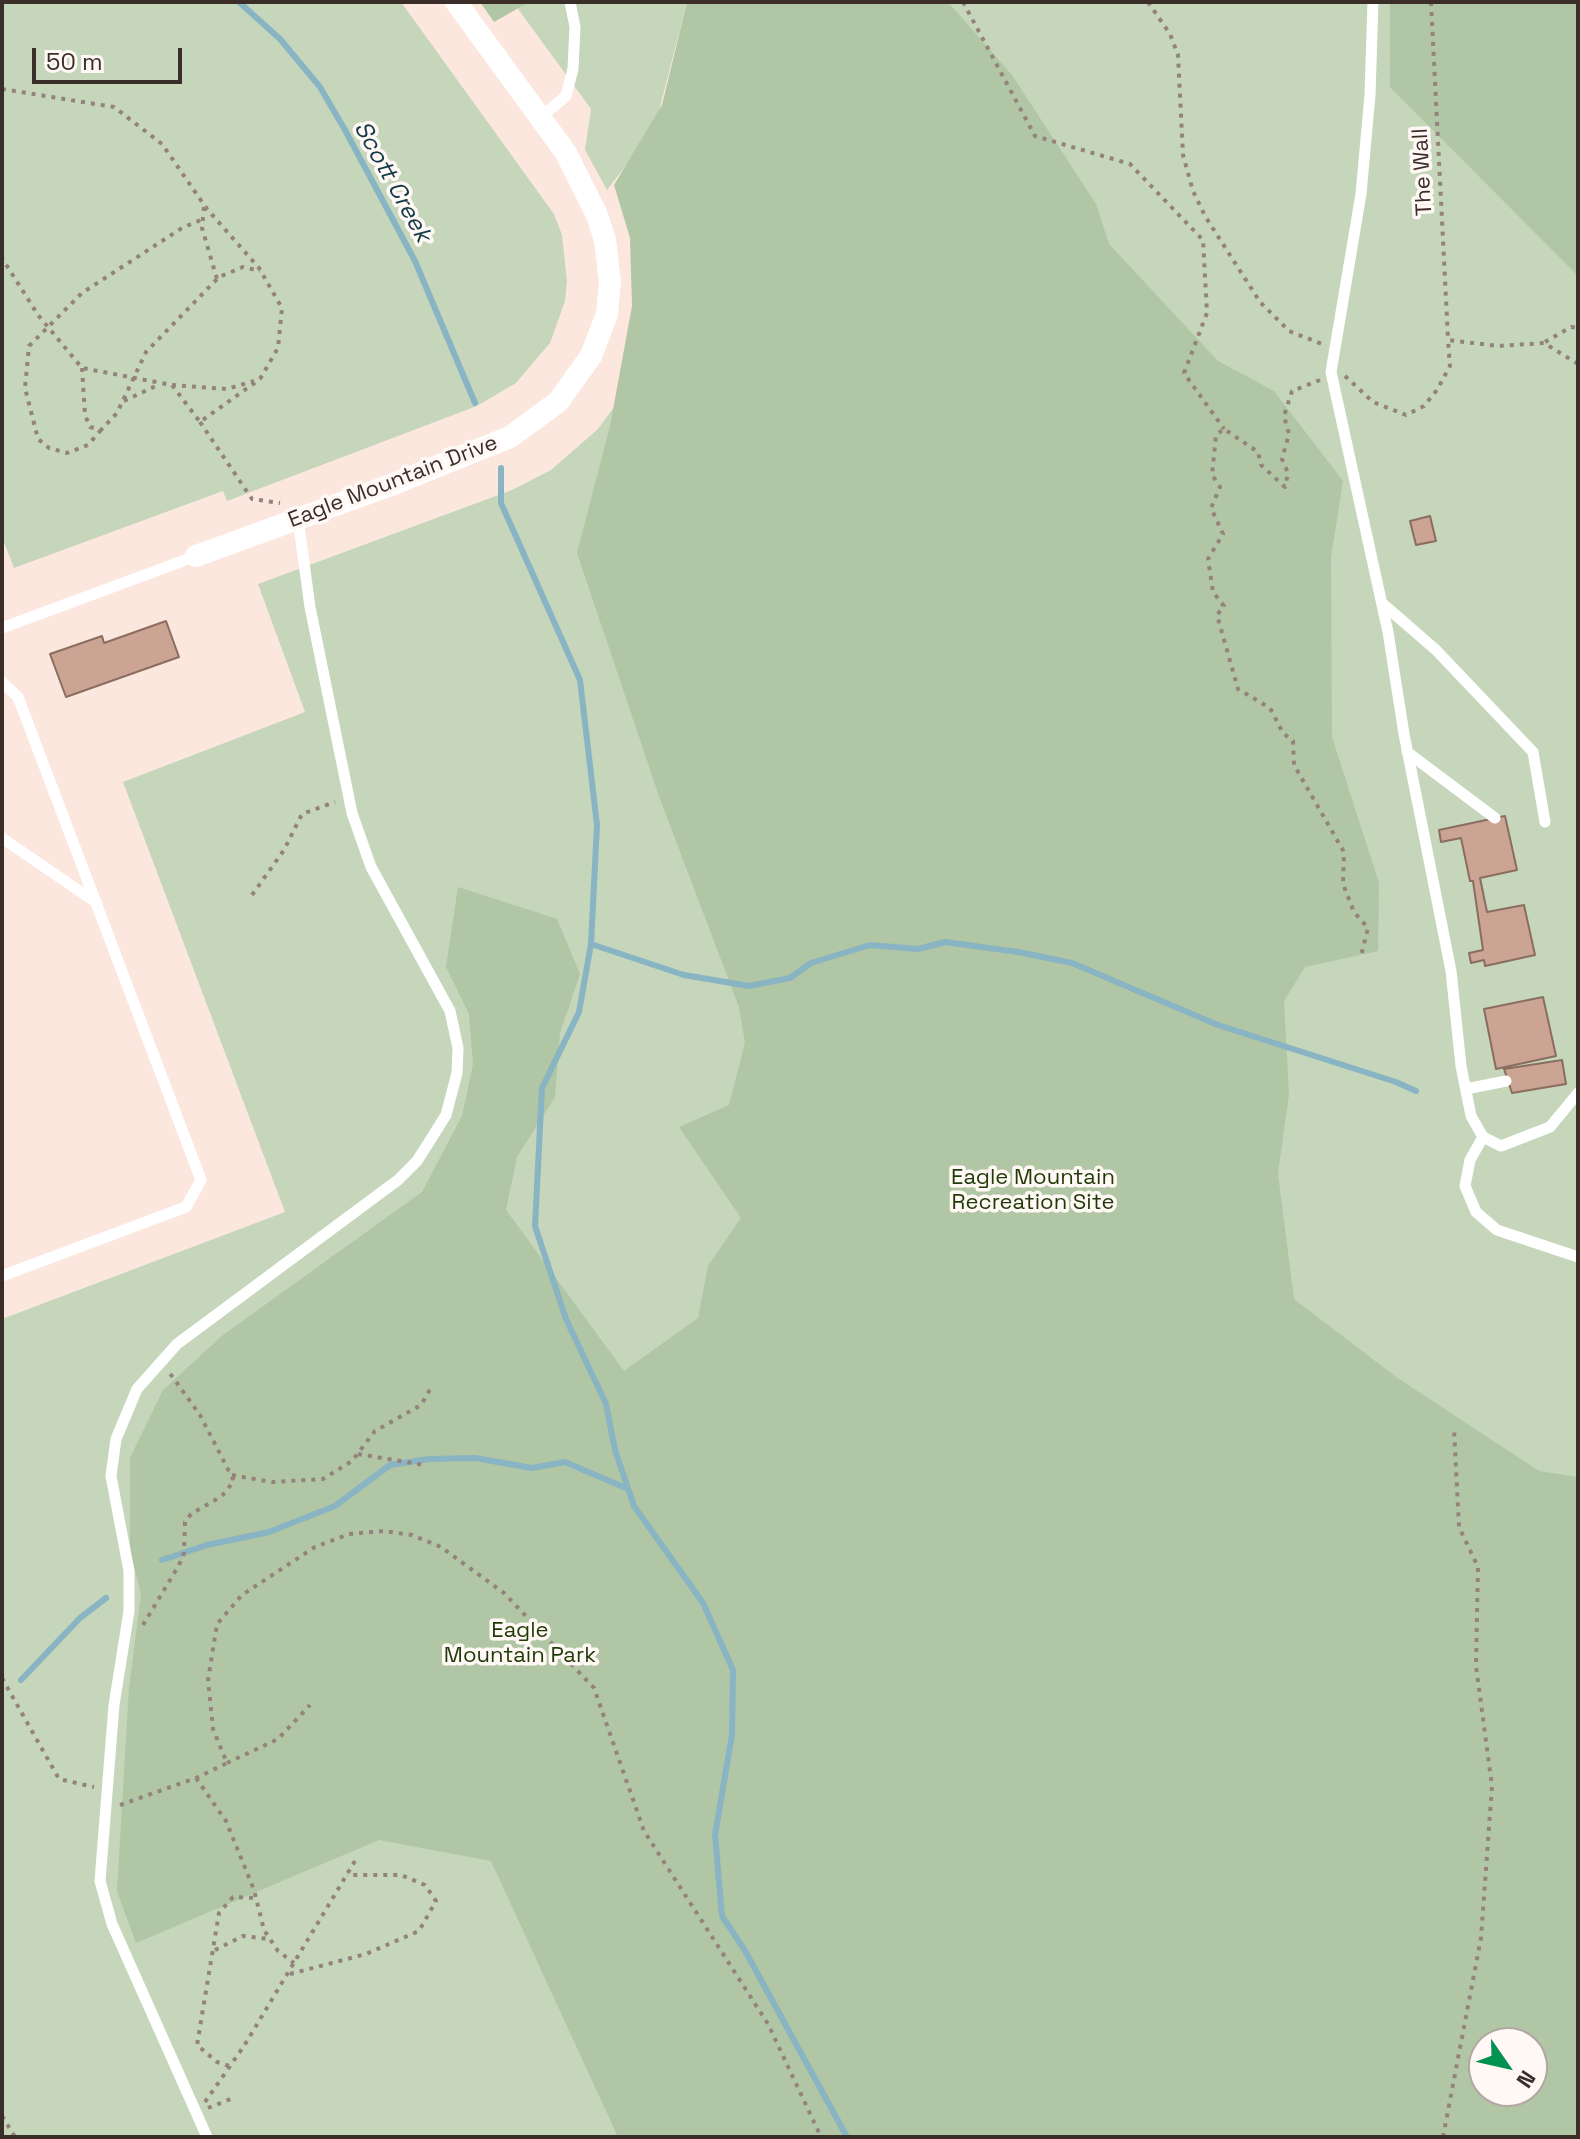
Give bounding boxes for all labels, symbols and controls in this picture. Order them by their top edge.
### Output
scale bar [36,32,186,82]
text: 50 m [46,46,103,77]
water label: Scott Creek [347,116,437,248]
street label: The Wall [1408,128,1438,216]
street label: Eagle Mountain Drive [285,430,501,534]
park label: Eagle Mountain Recreation Site [951,1165,1115,1216]
park label: Eagle Mountain Park [444,1618,596,1670]
north arrow [1468,2027,1548,2107]
text: N [1511,2065,1542,2093]

